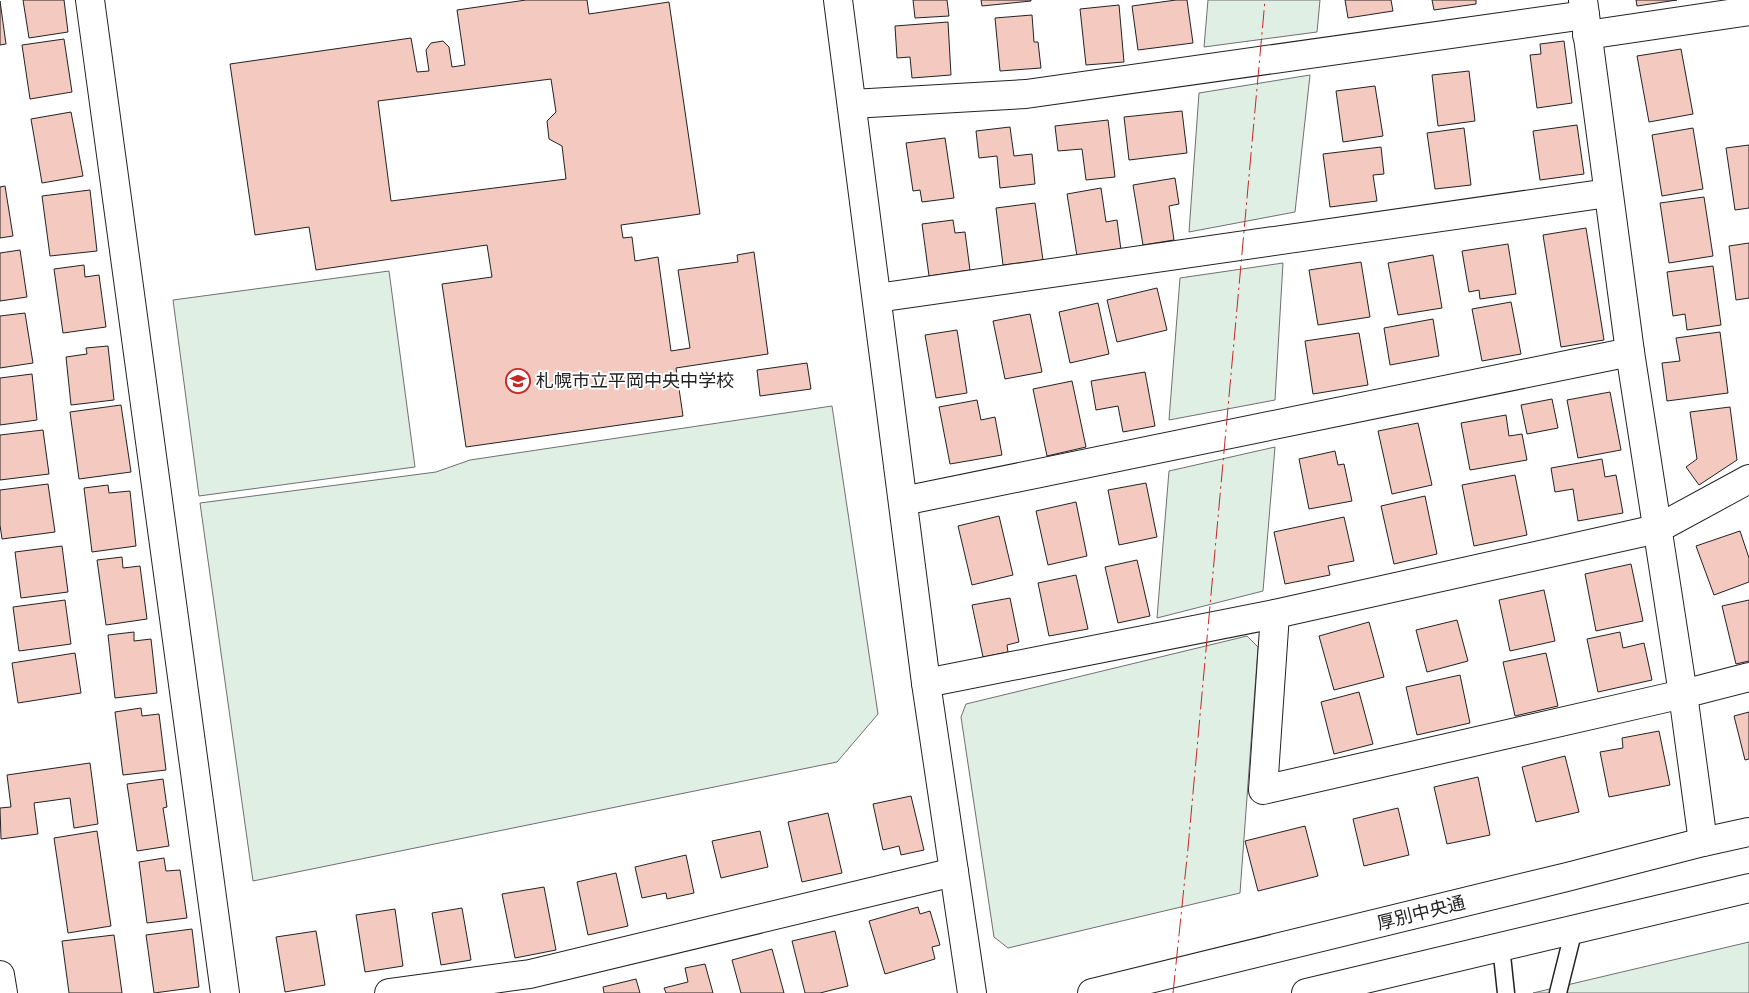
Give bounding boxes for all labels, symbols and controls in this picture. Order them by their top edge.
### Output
school or university icon: 札幌市立平岡中央中学校 [505,368,531,394]
place label: 札幌市立平岡中央中学校 [536,368,734,394]
street label: 厚別中央通 [1374,889,1468,937]

